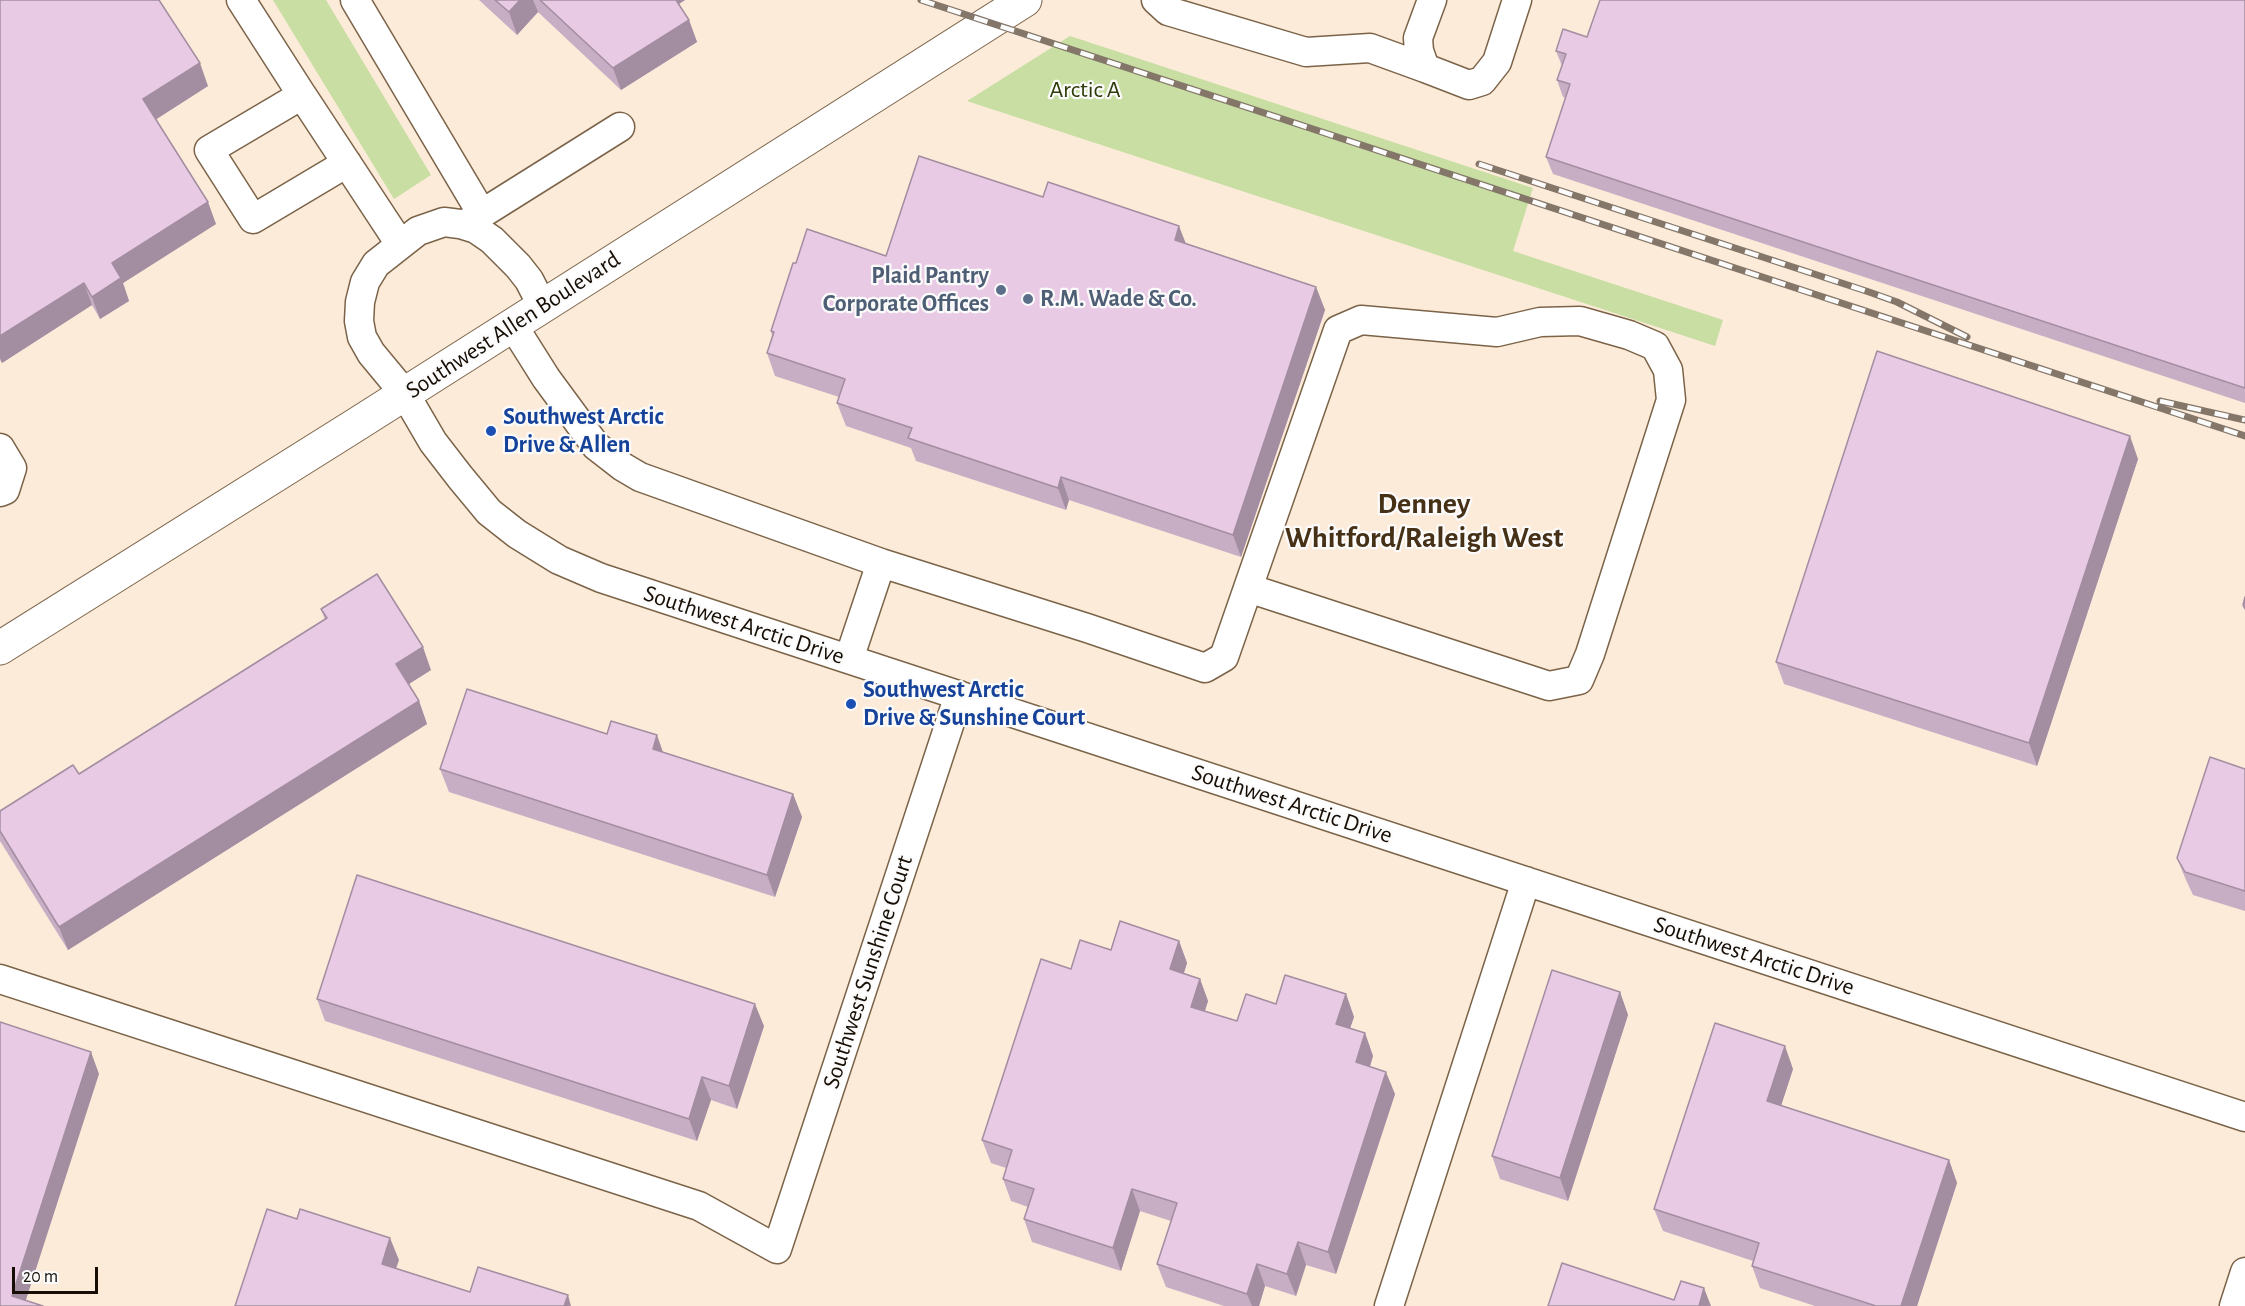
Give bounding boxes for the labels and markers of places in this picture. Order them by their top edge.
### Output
place label: Plaid Pantry Corporate Offices [823,262,989,318]
marker: Plaid Pantry Corporate Offices [994,283,1008,297]
place label: R.M. Wade & Co. [1040,285,1197,313]
marker: R.M. Wade & Co. [1021,292,1035,306]
place label: Southwest Arctic Drive & Allen [503,403,664,459]
marker: Southwest Arctic Drive & Allen [484,424,498,438]
place label: Southwest Arctic Drive & Sunshine Court [863,676,1085,732]
marker: Southwest Arctic Drive & Sunshine Court [844,697,858,711]

